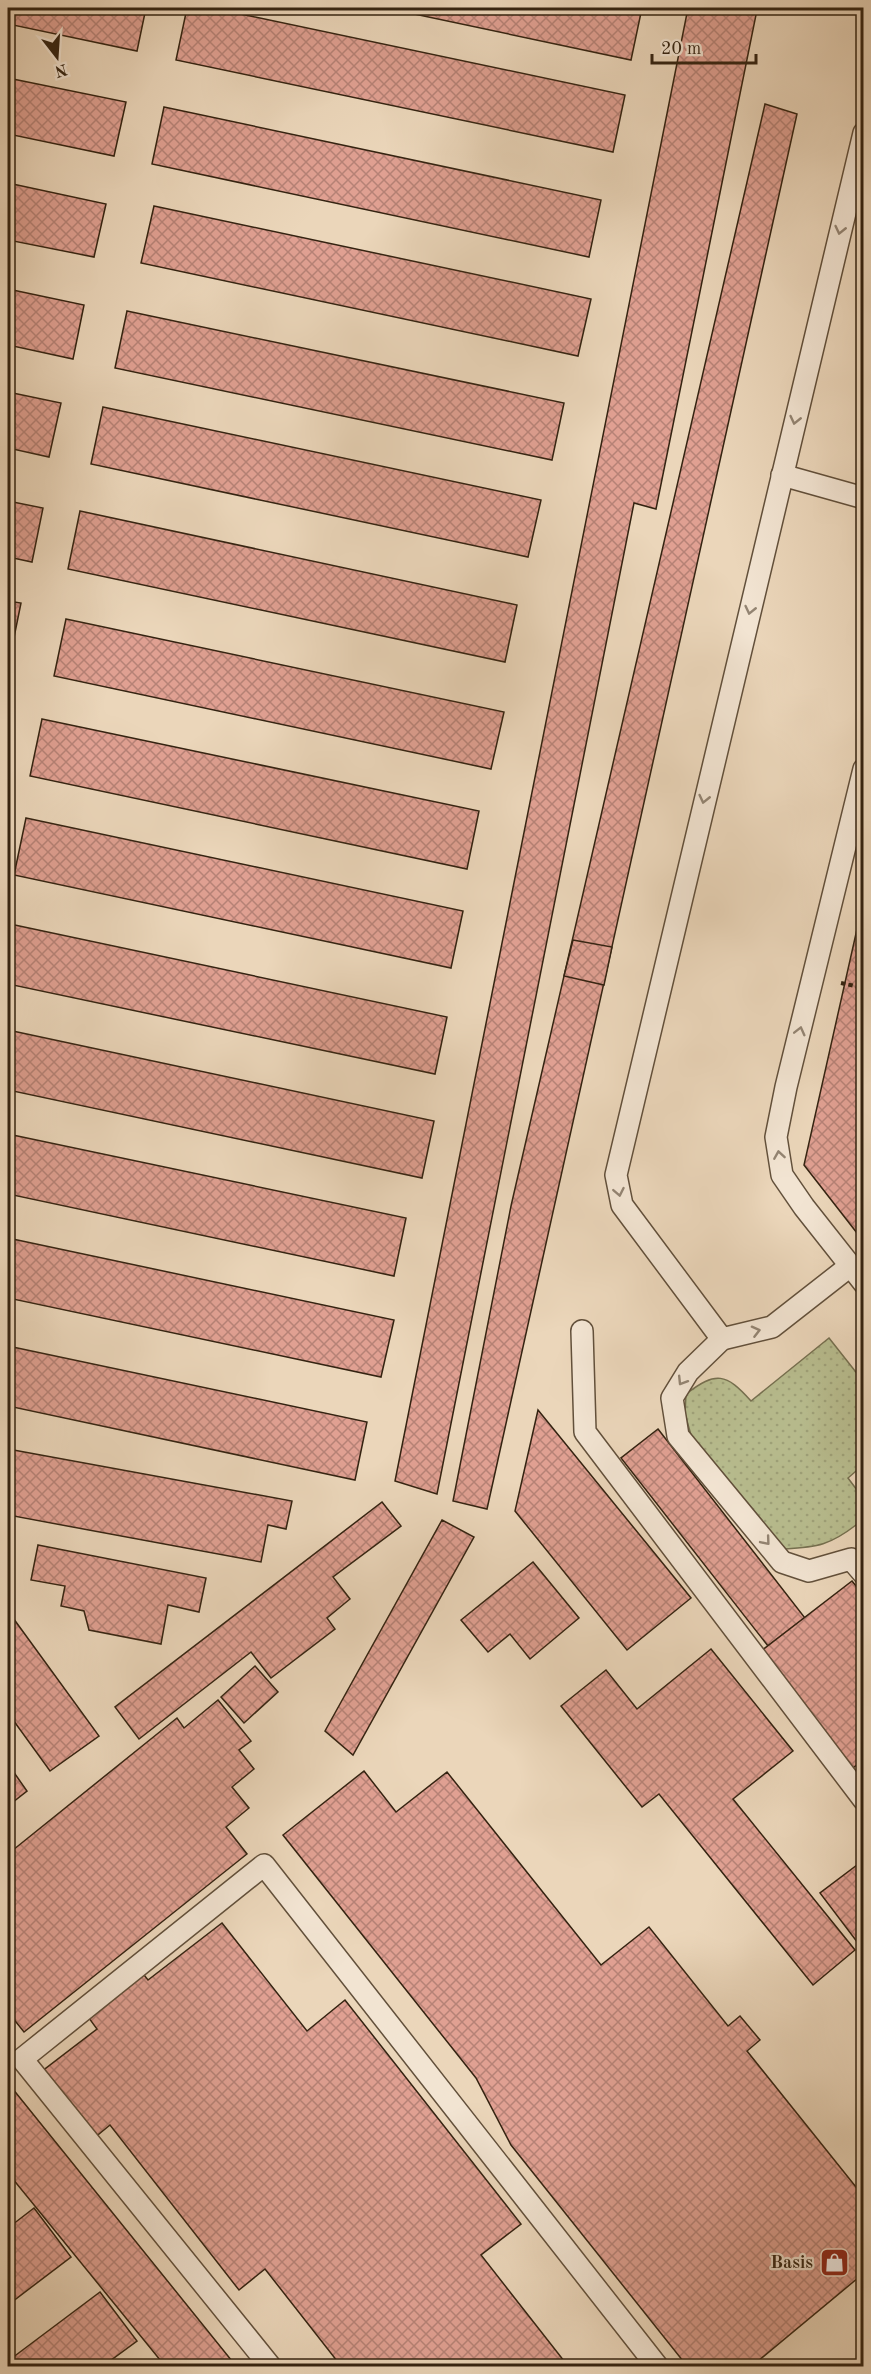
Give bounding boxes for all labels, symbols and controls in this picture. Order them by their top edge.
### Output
north arrow [27,27,87,87]
scale bar [652,27,756,65]
text: 20 m [661,40,701,58]
text: N [52,60,69,79]
one-way arrow [835,225,848,235]
one-way arrow [789,415,802,425]
one-way arrow [744,604,757,614]
one-way arrow [699,794,712,804]
one-way arrow [793,1026,806,1036]
one-way arrow [774,1150,786,1160]
one-way arrow [612,1186,625,1196]
one-way arrow [751,1325,761,1338]
one-way arrow [677,1375,689,1385]
one-way arrow [758,1535,769,1546]
shop icon: Basis [818,2246,850,2278]
place label: Basis [770,2254,813,2272]

